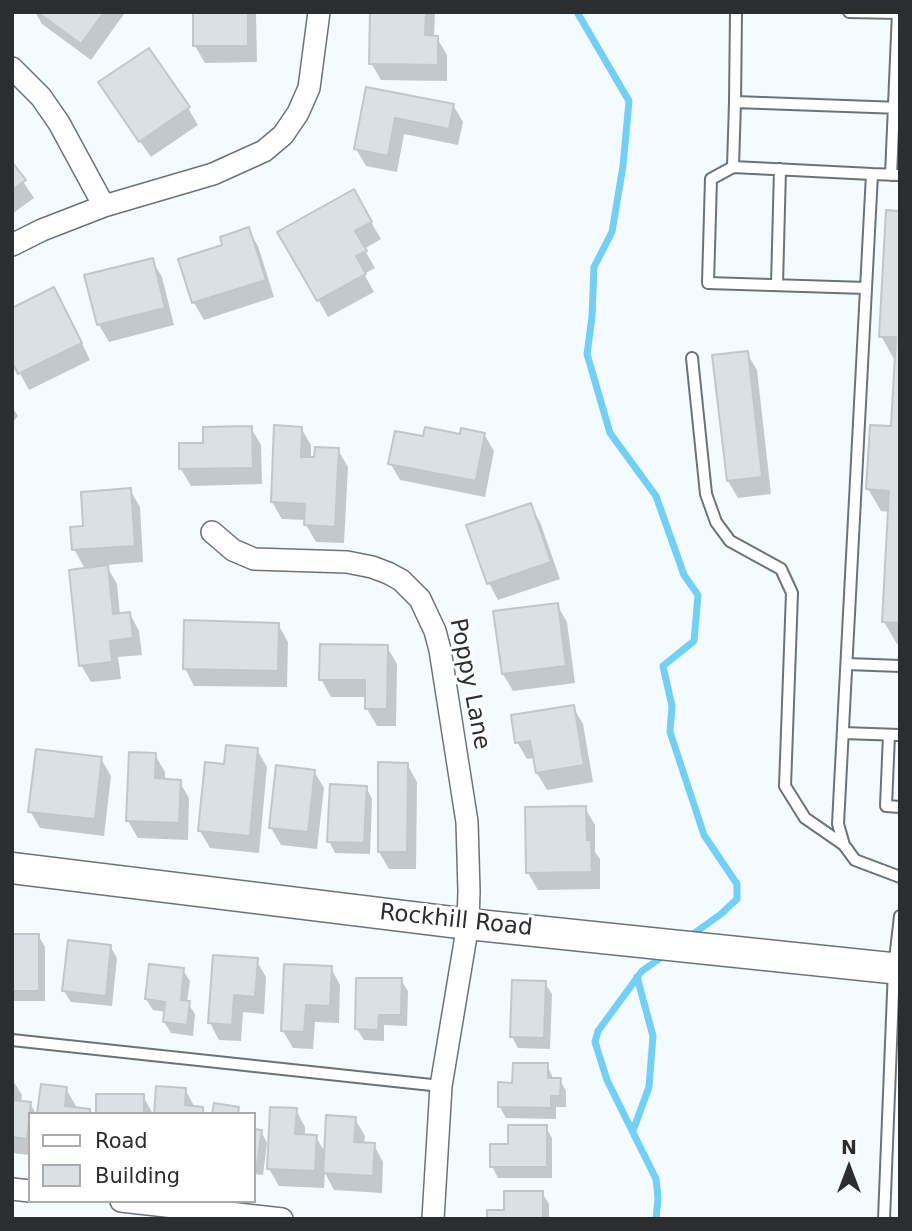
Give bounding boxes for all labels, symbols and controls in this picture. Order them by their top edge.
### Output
street label: Poppy Lane [443,616,495,752]
street label: Rockhill Road [378,899,534,943]
legend [28,1112,256,1203]
text: Road [95,1129,148,1153]
north arrow [814,1133,884,1203]
text: N [841,1136,857,1158]
text: Building [95,1164,180,1188]

